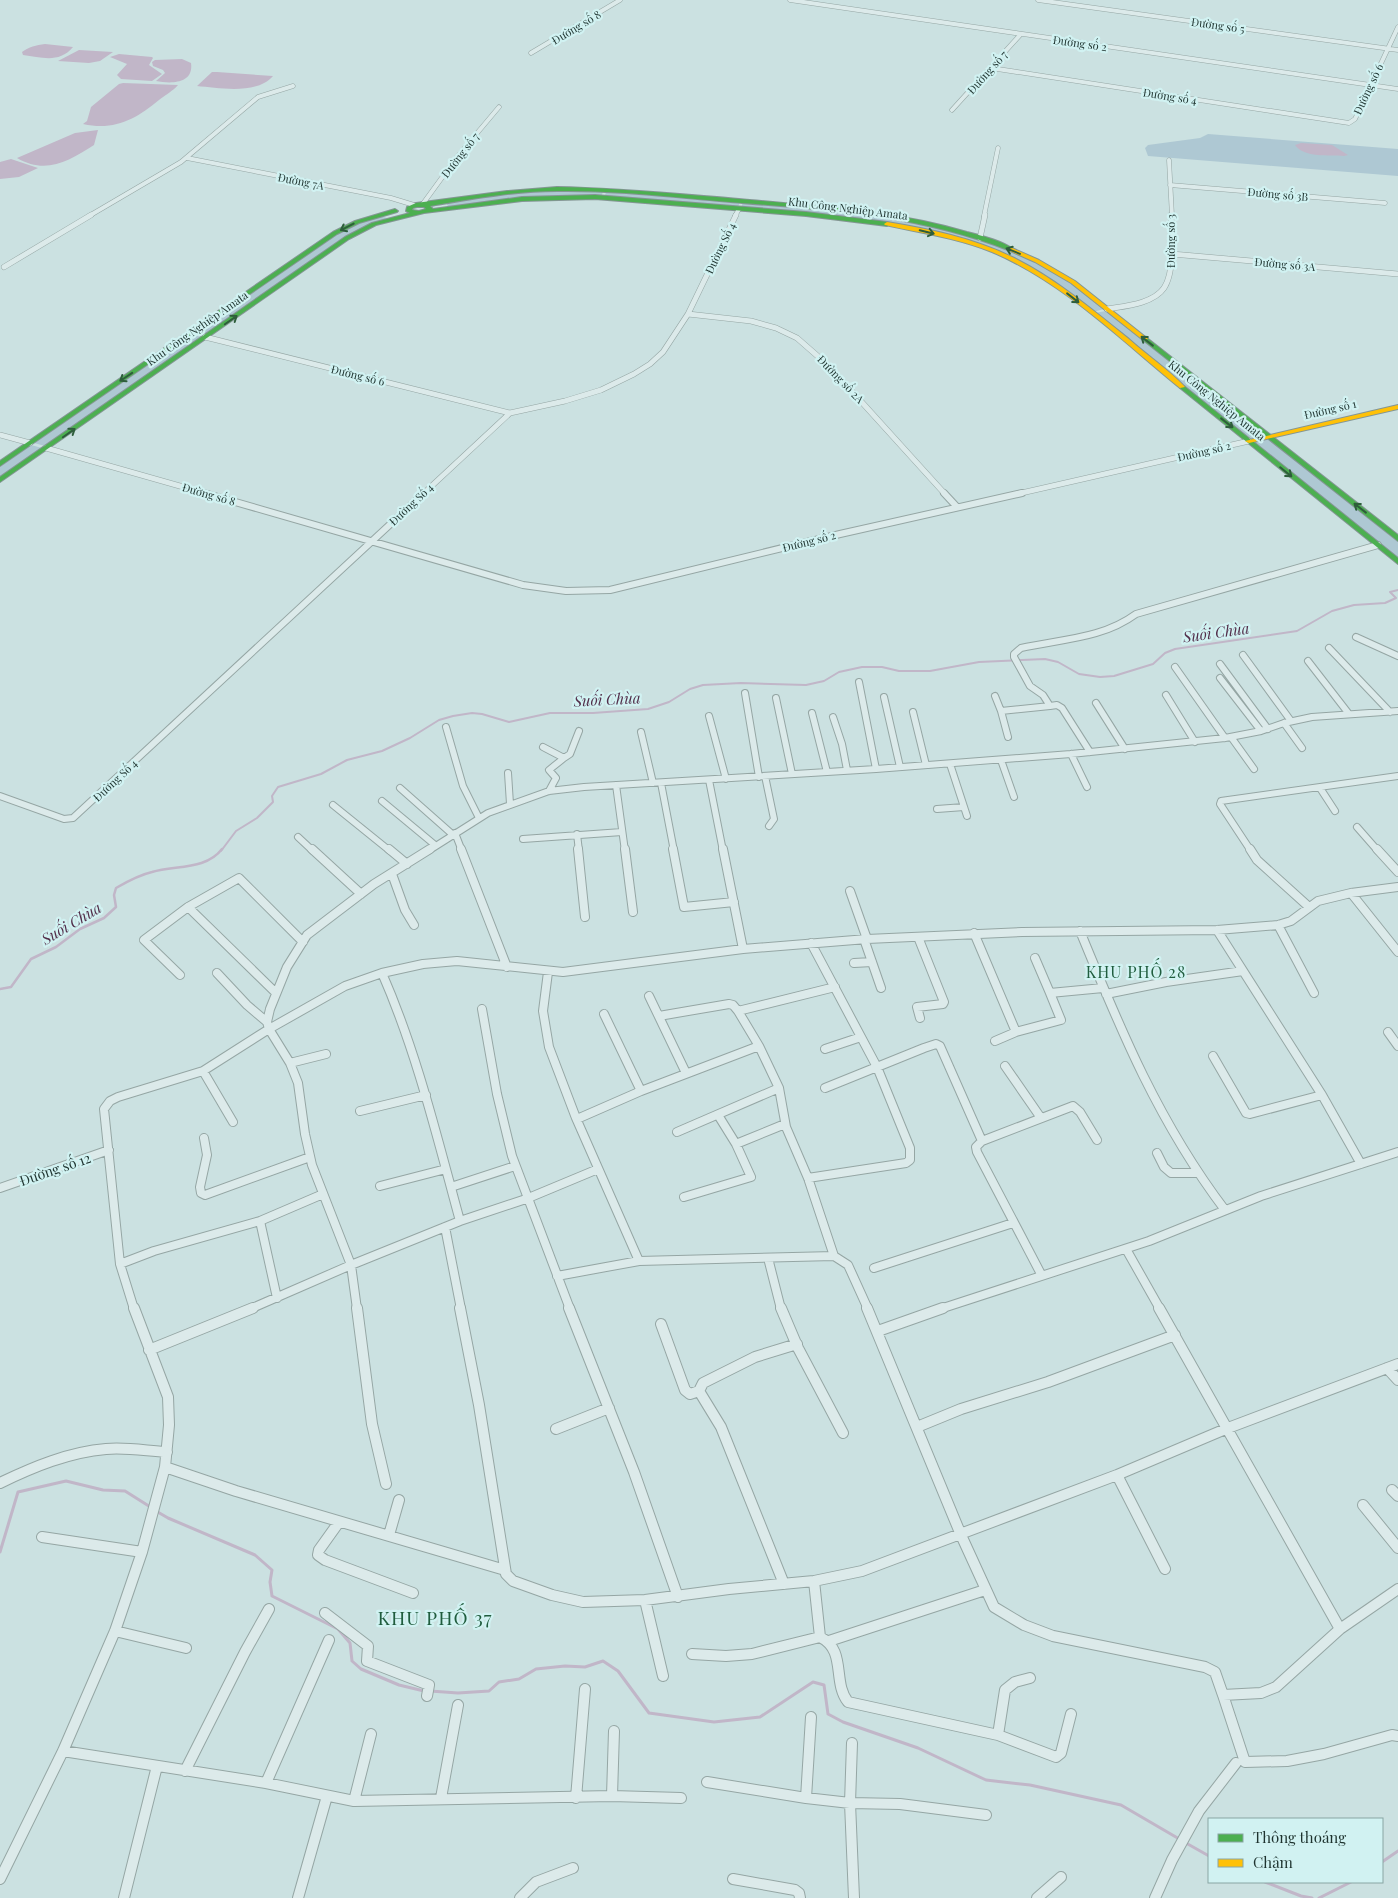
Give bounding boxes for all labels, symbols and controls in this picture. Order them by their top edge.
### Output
street label: Đường số 8 [548,5,604,48]
street label: Đường số 5 [1190,13,1246,36]
street label: Đường số 2 [1052,31,1108,54]
street label: Đường số 7 [963,46,1011,97]
street label: Đường số 6 [1349,60,1386,117]
street label: Đường số 4 [1142,83,1199,108]
street label: Đường số 7 [437,128,483,181]
street label: Đường 7A [277,169,325,193]
street label: Đường số 3B [1247,183,1309,204]
street label: Khu Công Nghiệp Amata [787,193,909,223]
street label: Đường số 3 [1162,214,1178,268]
street label: Đường Số 4 [700,219,739,276]
one-way arrow [340,223,355,232]
one-way arrow [918,228,934,237]
one-way arrow [1006,245,1021,255]
street label: Đường số 3A [1254,253,1316,274]
street label: Khu Công Nghiệp Amata [143,287,251,369]
one-way arrow [1066,293,1079,304]
one-way arrow [223,315,237,325]
one-way arrow [1140,336,1154,346]
street label: Đường số 2A [814,351,868,406]
street label: Khu Công Nghiệp Amata [1166,356,1269,444]
street label: Đường số 6 [330,360,387,389]
one-way arrow [119,372,133,383]
street label: Đường số 1 [1302,395,1358,422]
one-way arrow [1220,418,1233,429]
one-way arrow [61,428,75,438]
street label: Đường số 2 [1176,437,1232,464]
one-way arrow [1280,466,1293,477]
street label: Đường số 8 [181,478,238,509]
street label: Đường Số 4 [385,479,437,528]
one-way arrow [1354,503,1367,514]
street label: Đường số 2 [781,526,837,555]
water label: Suối Chùa [1180,617,1251,647]
water label: Suối Chùa [572,687,641,711]
street label: Đường Số 4 [89,755,141,804]
water label: Suối Chùa [36,897,105,949]
district label: KHU PHỐ 28 [1086,957,1186,982]
street label: Đường số 12 [16,1146,94,1190]
district label: KHU PHỐ 37 [378,1602,492,1630]
legend [1208,1818,1383,1883]
text: Thông thoáng [1253,1827,1346,1847]
text: Chậm [1253,1852,1294,1872]

